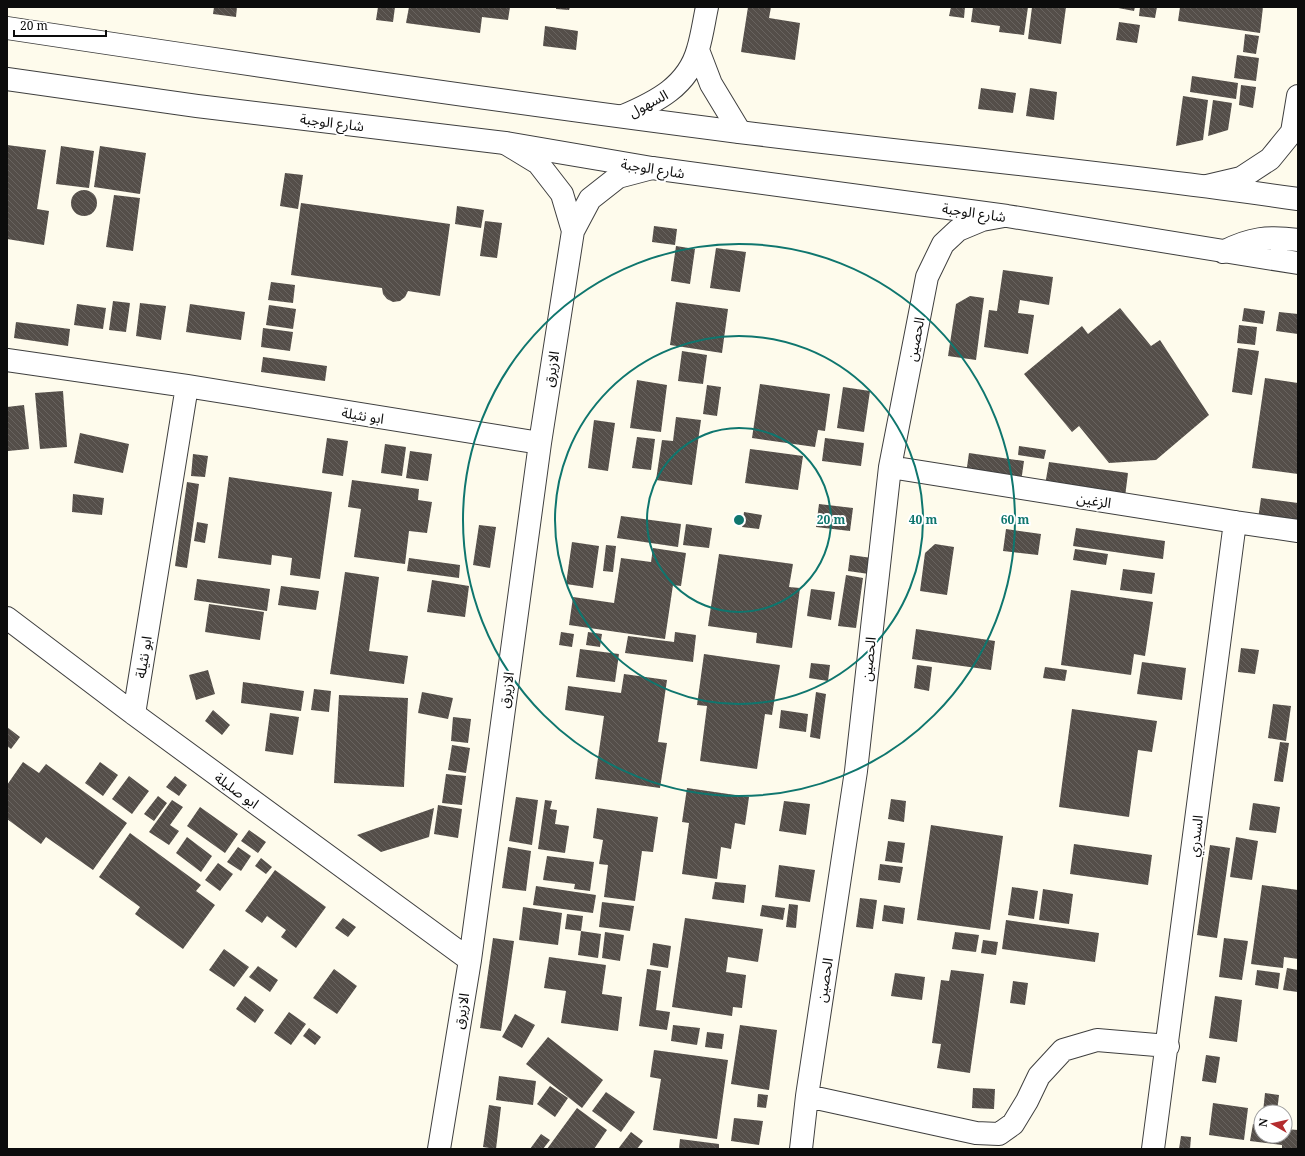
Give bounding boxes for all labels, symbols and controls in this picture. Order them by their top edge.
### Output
scale bar [14,12,106,38]
text: 20 m [20,17,48,34]
street label: السهول [625,85,671,121]
street label: شارع الوجبة [299,109,365,137]
street label: شارع الوجبة [619,154,686,184]
street label: شارع الوجبة [941,198,1007,228]
street label: الحصين [901,315,929,363]
street label: الازيرق [539,350,563,388]
street label: ابو نثيلة [340,402,386,428]
street label: الزغين [1075,488,1113,512]
text: 20 m [817,511,845,528]
text: 40 m [909,511,937,528]
text: 60 m [1001,511,1029,528]
centre of rings [732,513,746,527]
street label: ابو نثيلة [130,634,156,680]
street label: الحصين [856,636,880,682]
street label: الازيرق [494,671,518,709]
street label: ابو صليلة [211,767,263,813]
street label: السدري [1183,814,1209,858]
street label: الحصين [811,956,837,1004]
street label: الازيرق [449,992,473,1030]
north arrow [1253,1104,1293,1144]
text: N [1255,1117,1271,1128]

